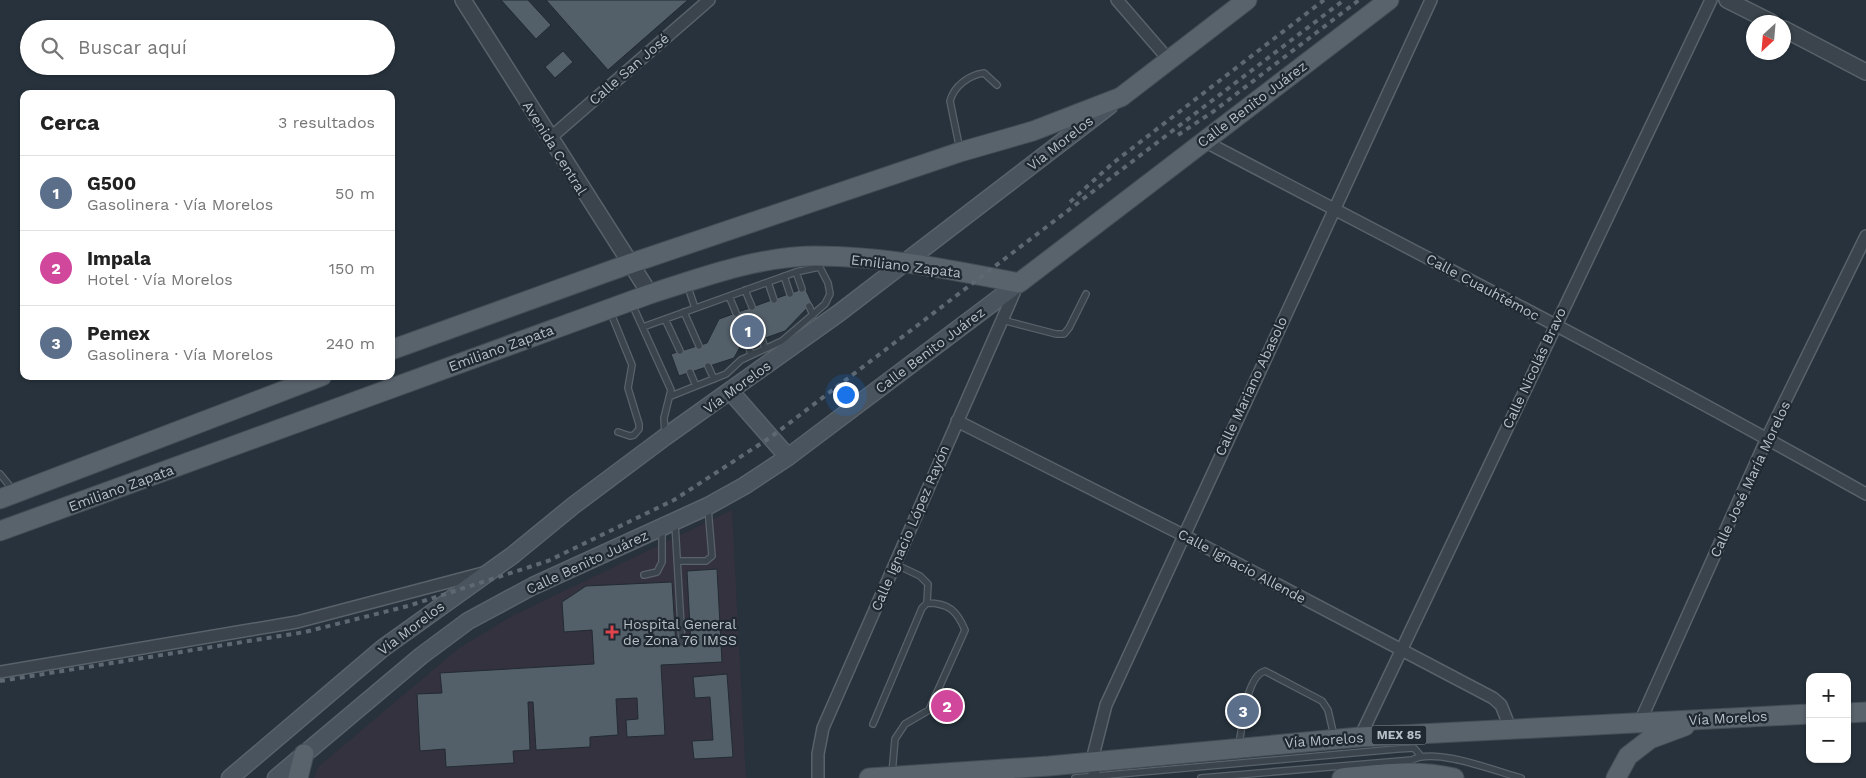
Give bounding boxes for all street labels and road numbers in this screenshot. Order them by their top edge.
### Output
street label: Calle San José [586,30,672,108]
street label: Calle Benito Juárez [1194,58,1310,150]
street label: Avenida Central [520,98,591,198]
street label: Vía Morelos [1024,112,1096,174]
street label: Calle Cuauhtémoc [1424,250,1542,324]
street label: Emiliano Zapata [850,251,962,281]
street label: Calle Benito Juárez [872,304,988,396]
street label: Calle Nicolás Bravo [1499,305,1569,431]
street label: Calle Mariano Abasolo [1212,314,1290,458]
street label: Emiliano Zapata [446,322,556,374]
street label: Vía Morelos [700,357,774,417]
street label: Calle José María Morelos [1707,398,1793,560]
street label: Calle Ignacio López Rayón [868,443,952,613]
street label: Emiliano Zapata [66,462,176,514]
street label: Calle Ignacio Allende [1175,525,1309,607]
street label: Calle Benito Juárez [523,527,651,597]
street label: Vía Morelos [375,598,447,658]
street label: Vía Morelos [1688,708,1768,728]
road number: MEX 85 [1372,726,1426,744]
street label: Vía Morelos [1284,729,1364,751]

